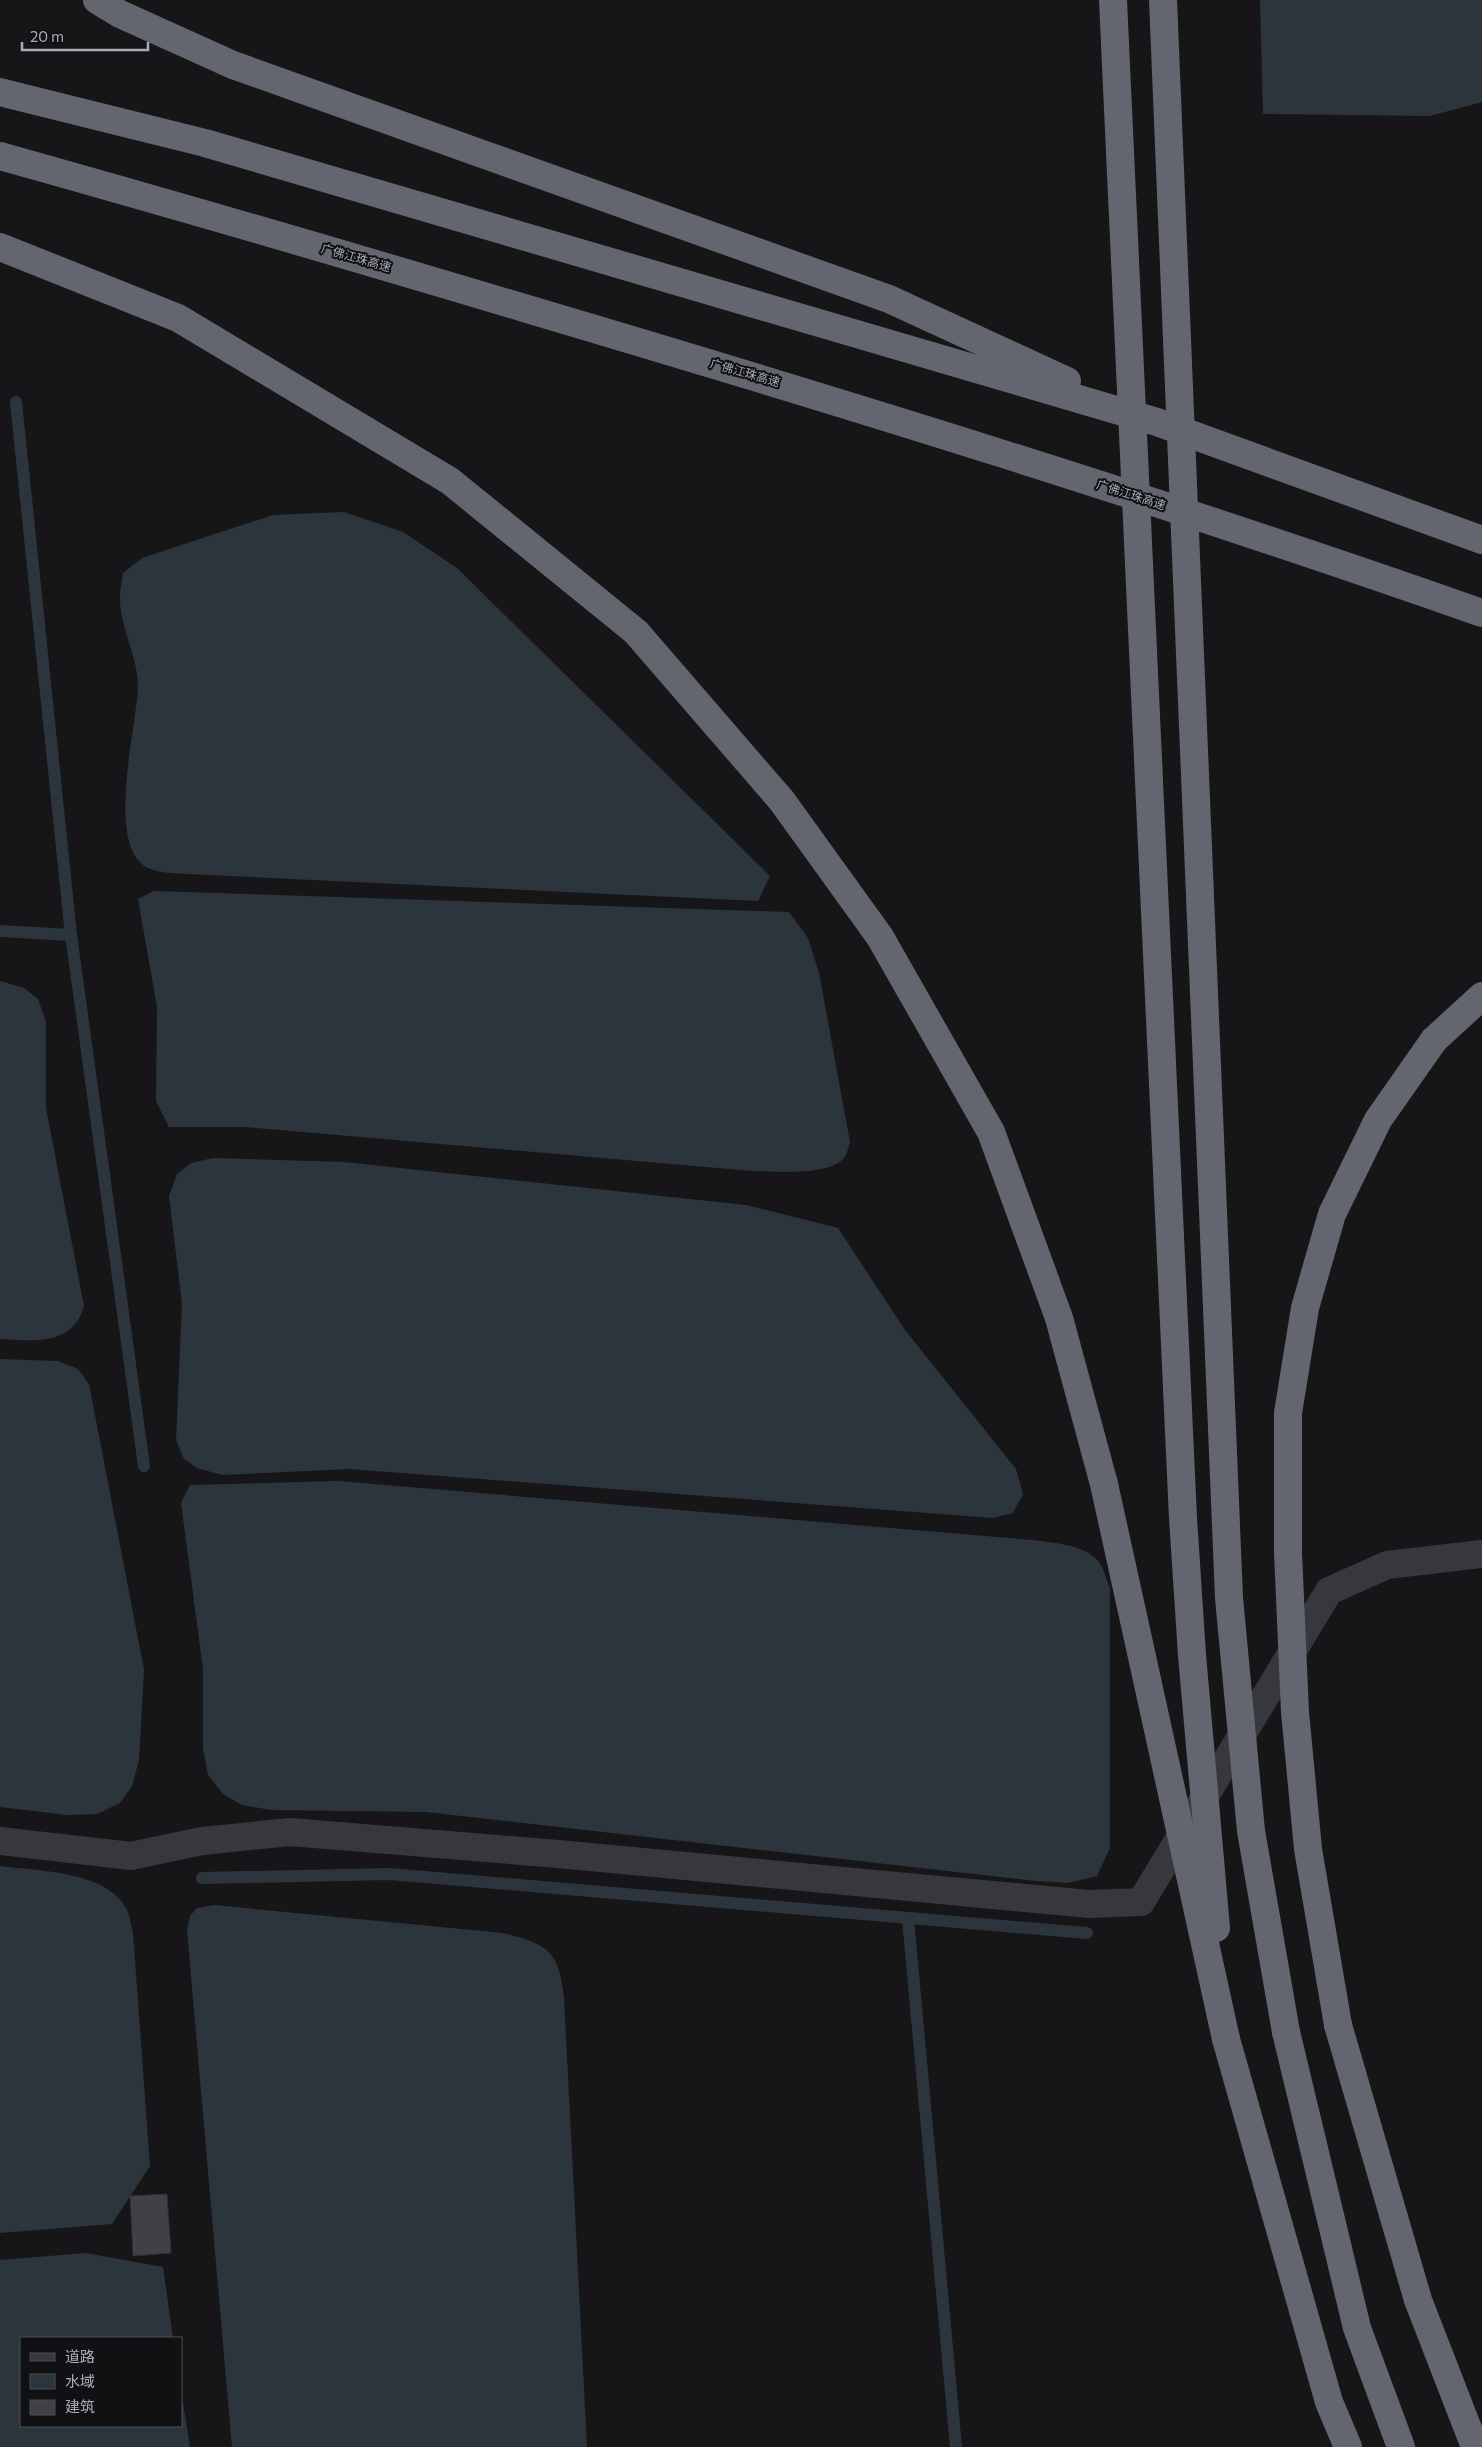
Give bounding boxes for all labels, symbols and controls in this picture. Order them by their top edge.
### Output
scale bar [22,20,149,52]
text: 20 m [30,27,64,45]
street label: 广佛江珠高速 [320,240,393,274]
street label: 广佛江珠高速 [709,355,782,389]
street label: 广佛江珠高速 [1095,476,1168,512]
legend [20,2337,182,2427]
text: 道路 [65,2347,95,2365]
text: 水域 [65,2372,95,2390]
text: 建筑 [65,2397,95,2415]

